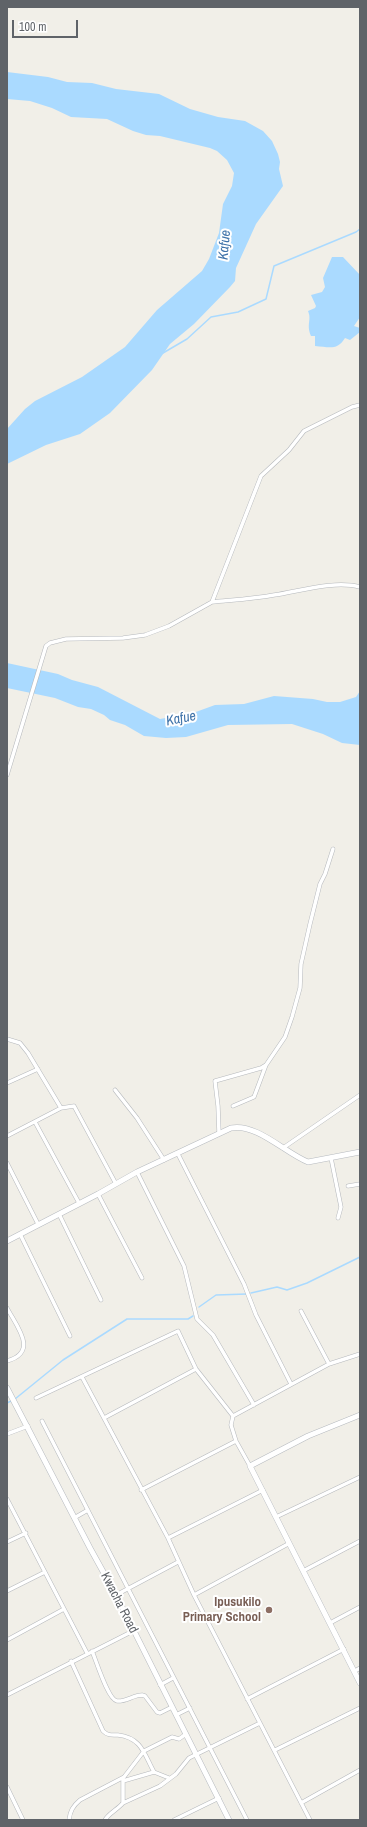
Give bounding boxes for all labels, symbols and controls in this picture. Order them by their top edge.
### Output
scale bar [14,12,80,38]
text: 100 m [19,19,46,35]
water label: Kafue [215,229,235,261]
water label: Kafue [165,708,197,730]
street label: Kwacha Road [97,1570,141,1636]
place label: Ipusukilo Primary School [183,1595,261,1626]
marker: Ipusukilo Primary School [264,1605,274,1615]

